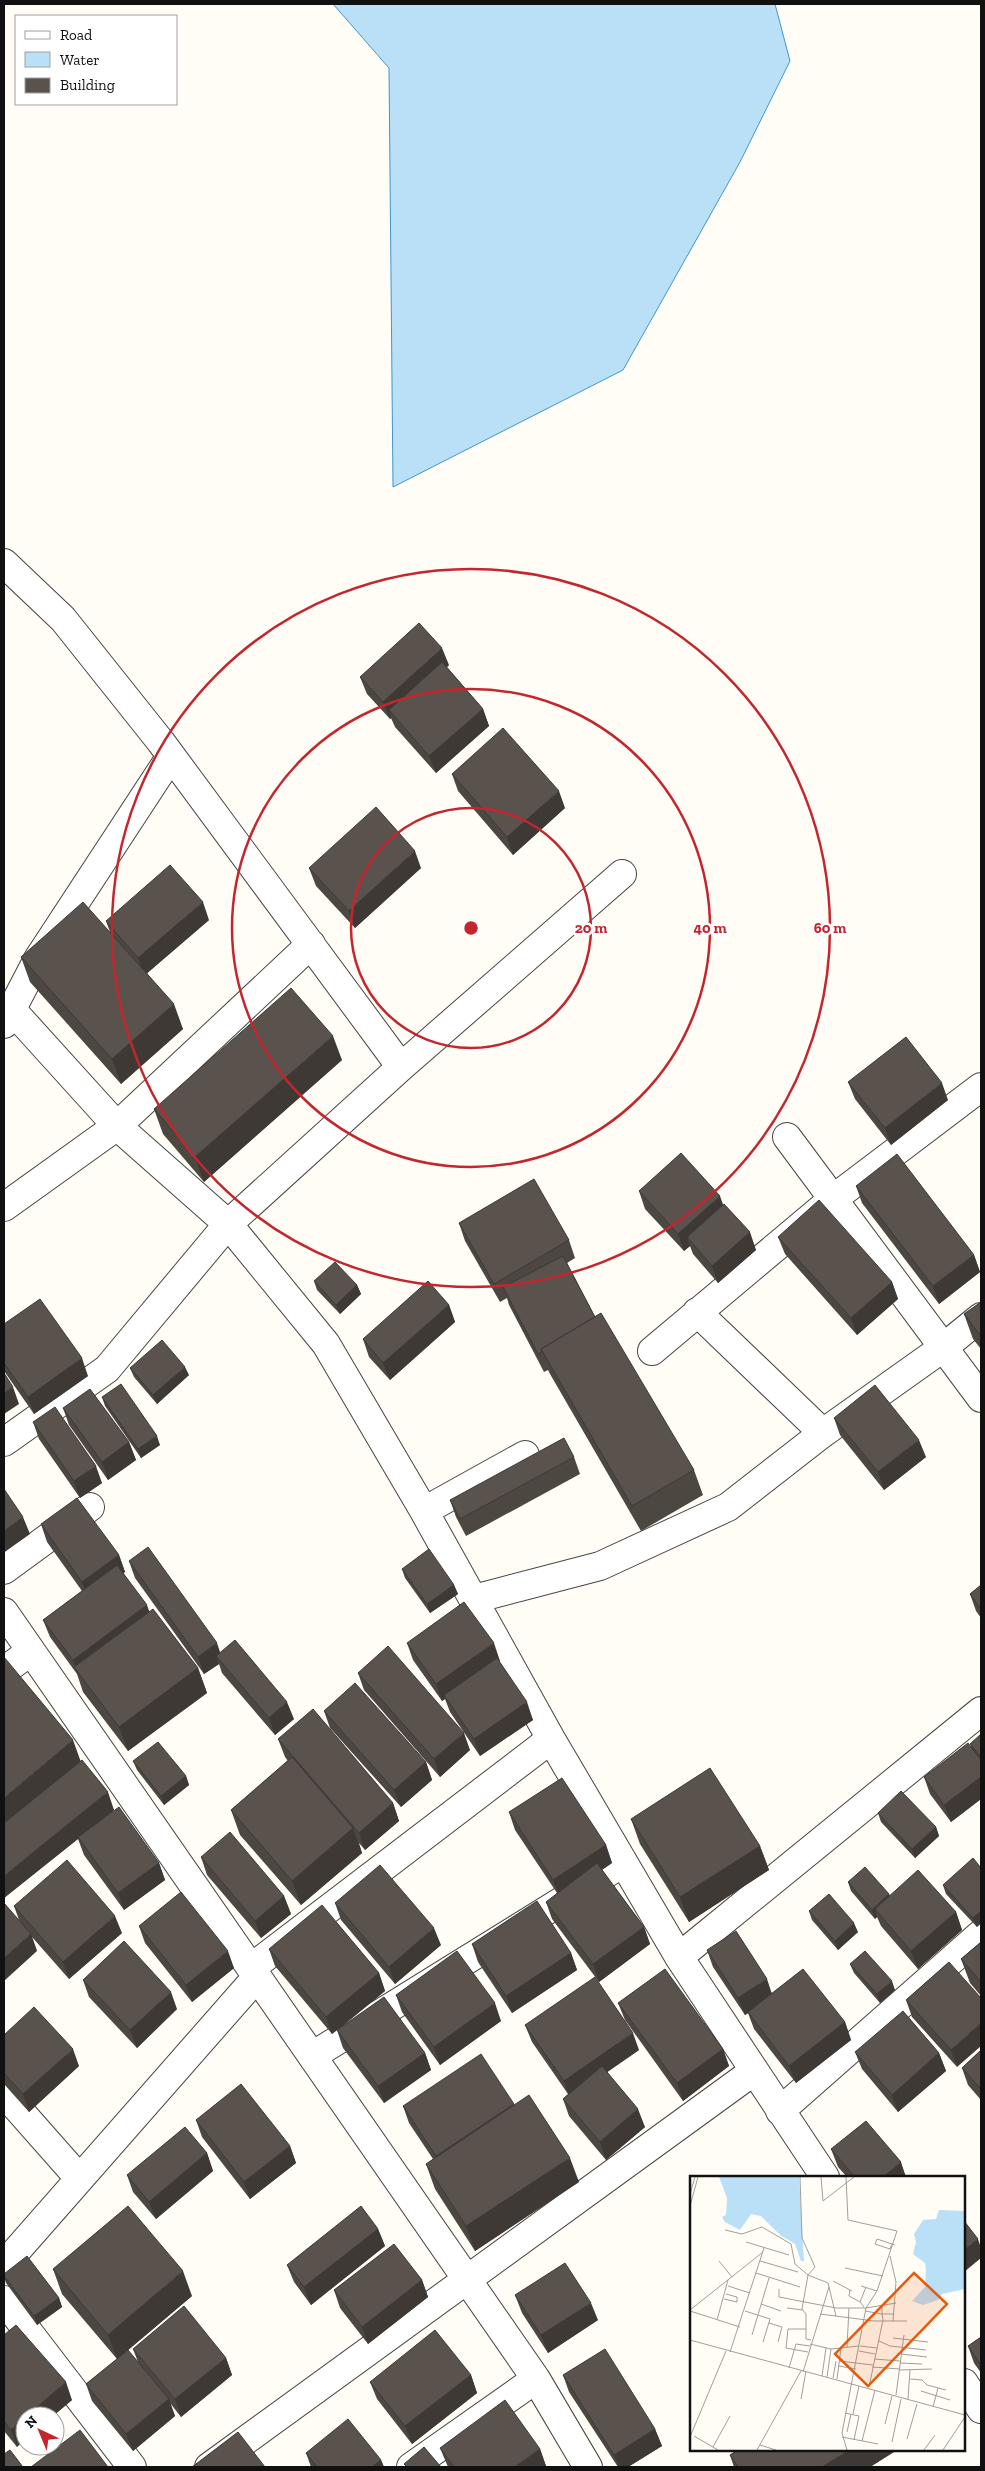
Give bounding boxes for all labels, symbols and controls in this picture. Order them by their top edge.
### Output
legend [15,15,178,105]
text: Road [60,26,93,44]
text: Water [60,51,100,69]
text: Building [60,76,115,94]
centre of rings [462,919,480,937]
text: 20 m [575,919,607,937]
text: 40 m [693,919,727,937]
text: 60 m [814,919,846,937]
inset map [690,2176,965,2451]
north arrow [15,2406,65,2456]
text: N [22,2412,41,2432]

